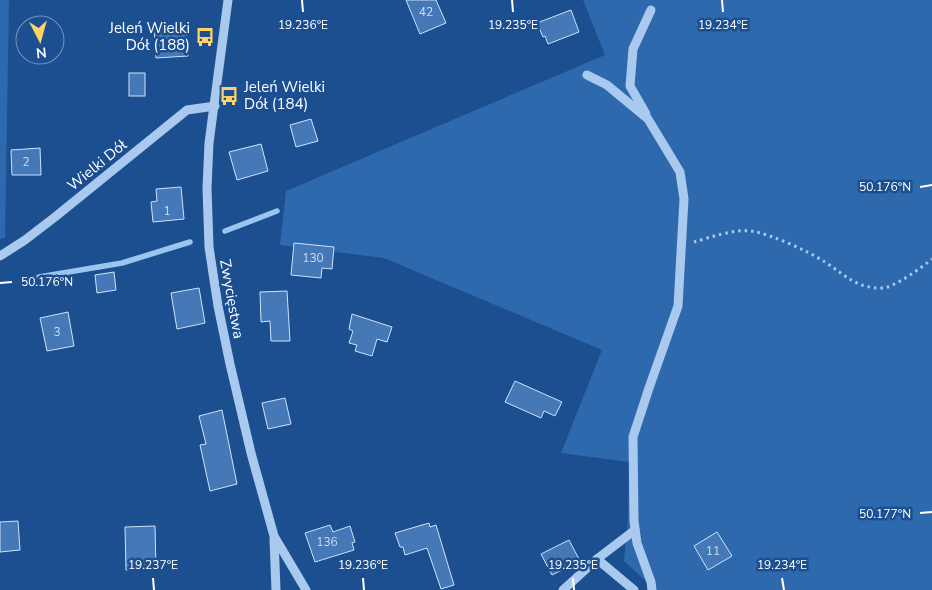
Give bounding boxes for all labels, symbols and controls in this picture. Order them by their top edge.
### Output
house number: 42 [419,4,433,20]
north arrow [15,15,65,65]
text: 19.236°E [278,17,328,33]
text: 19.235°E [488,17,538,33]
text: 19.234°E [698,17,748,33]
place label: Jeleń Wielki Dół (188) [108,18,190,55]
bus stop icon: Jeleń Wielki Dół (188) [194,26,216,48]
text: N [35,42,48,62]
place label: Jeleń Wielki Dół (184) [243,77,325,114]
bus stop icon: Jeleń Wielki Dół (184) [218,85,240,107]
street label: Wielki Dół [63,134,131,195]
house number: 2 [22,154,30,170]
text: 50.176°N [859,179,911,195]
house number: 1 [163,203,171,219]
house number: 130 [302,250,324,266]
street label: Zwycięstwa [215,258,249,340]
text: 50.176°N [21,274,73,290]
house number: 3 [53,324,61,340]
text: 50.177°N [859,506,911,522]
house number: 136 [316,534,338,550]
house number: 11 [706,543,720,559]
text: 19.237°E [128,557,178,573]
text: 19.236°E [338,557,388,573]
text: 19.235°E [548,557,598,573]
text: 19.234°E [757,557,807,573]

